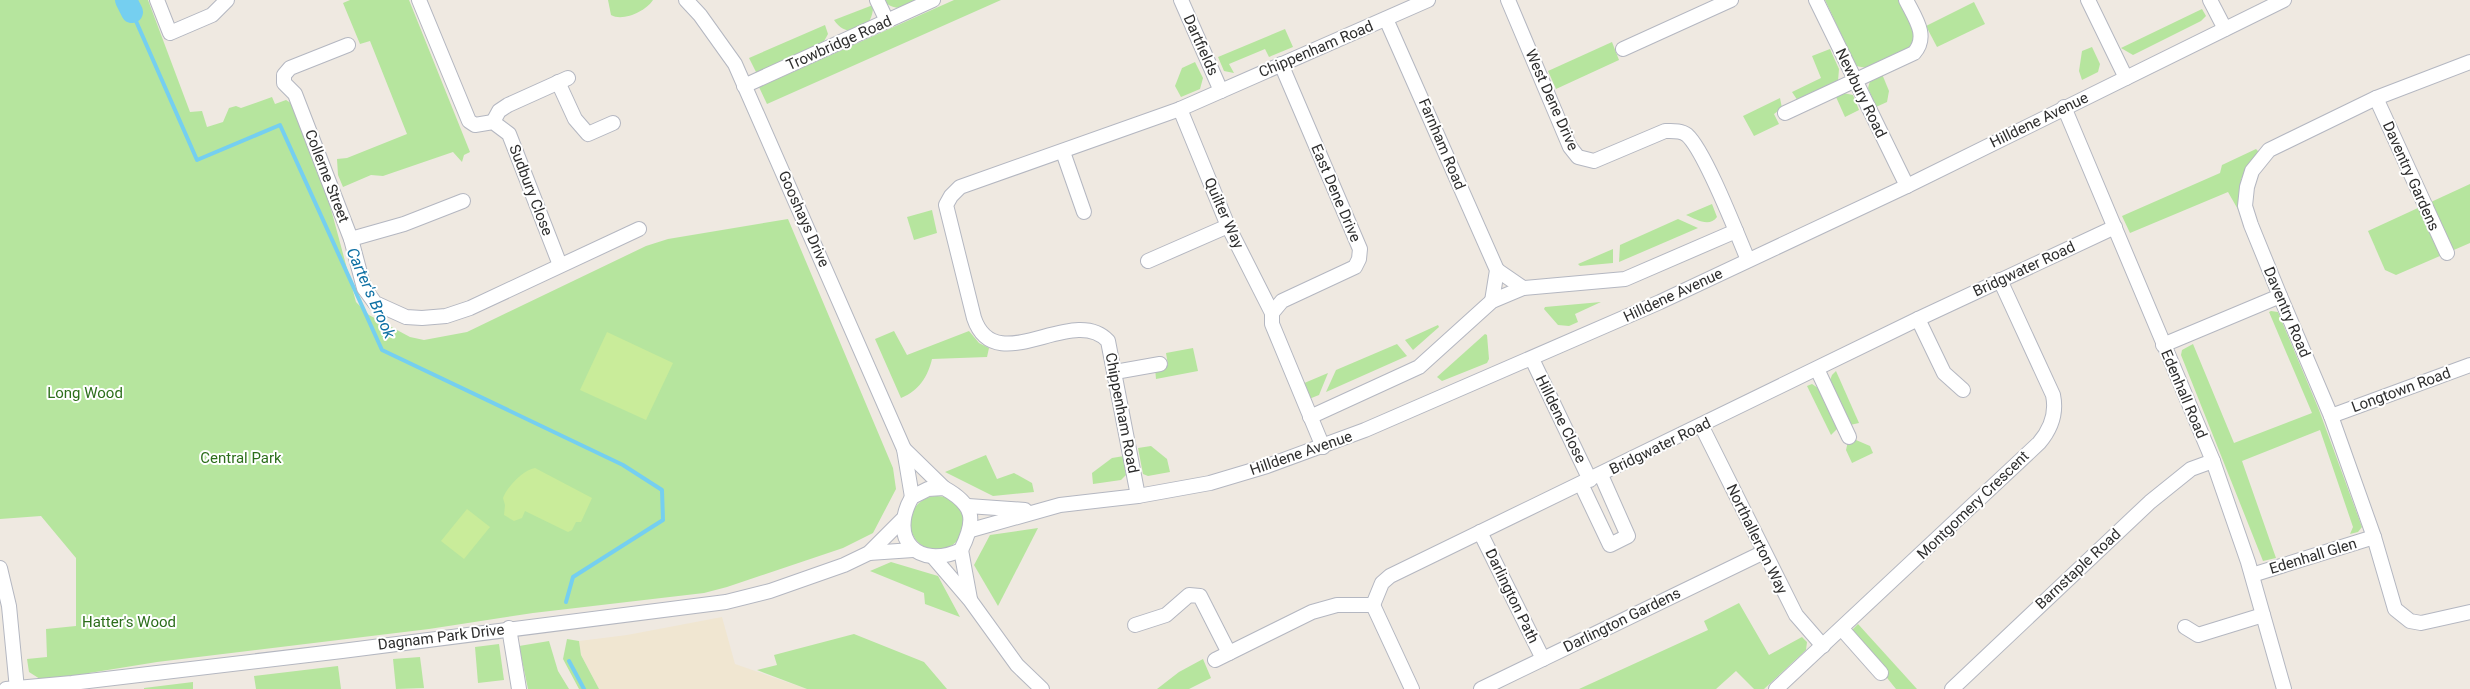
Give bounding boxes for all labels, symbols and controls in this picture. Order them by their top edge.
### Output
street label: Trowbridge Road [784,12,894,74]
street label: Dartfields [1180,12,1222,78]
street label: Chippenham Road [1256,17,1376,81]
street label: Newbury Road [1832,45,1890,141]
street label: West Dene Drive [1522,47,1582,153]
street label: Hilldene Avenue [1987,88,2091,152]
street label: Farnham Road [1415,96,1469,192]
street label: Daventry Gardens [2379,118,2443,234]
street label: Collerne Street [301,127,353,225]
street label: East Dene Drive [1307,141,1365,245]
street label: Sudbury Close [505,142,557,238]
street label: Gooshays Drive [775,168,833,270]
street label: Quilter Way [1200,175,1248,251]
street label: Bridgwater Road [1970,237,2078,301]
water label: Carter's Brook [343,245,400,342]
street label: Hilldene Avenue [1621,264,1725,326]
street label: Daventry Road [2260,264,2314,360]
street label: Edenhall Road [2157,347,2211,441]
street label: Chippenham Road [1101,351,1143,475]
street label: Longtown Road [2349,364,2453,416]
street label: Hilldene Close [1532,372,1590,466]
park label: Long Wood [47,384,123,402]
street label: Bridgwater Road [1606,414,1714,478]
street label: Hilldene Avenue [1247,427,1355,479]
street label: Montgomery Crescent [1913,447,2033,563]
park label: Central Park [200,449,282,467]
street label: Northallerton Way [1723,481,1791,597]
street label: Barnstaple Road [2032,525,2124,613]
street label: Edenhall Glen [2267,534,2359,578]
street label: Darlington Path [1481,546,1543,646]
street label: Darlington Gardens [1560,584,1684,656]
park label: Hatter's Wood [82,613,176,631]
street label: Dagnam Park Drive [377,620,505,654]

